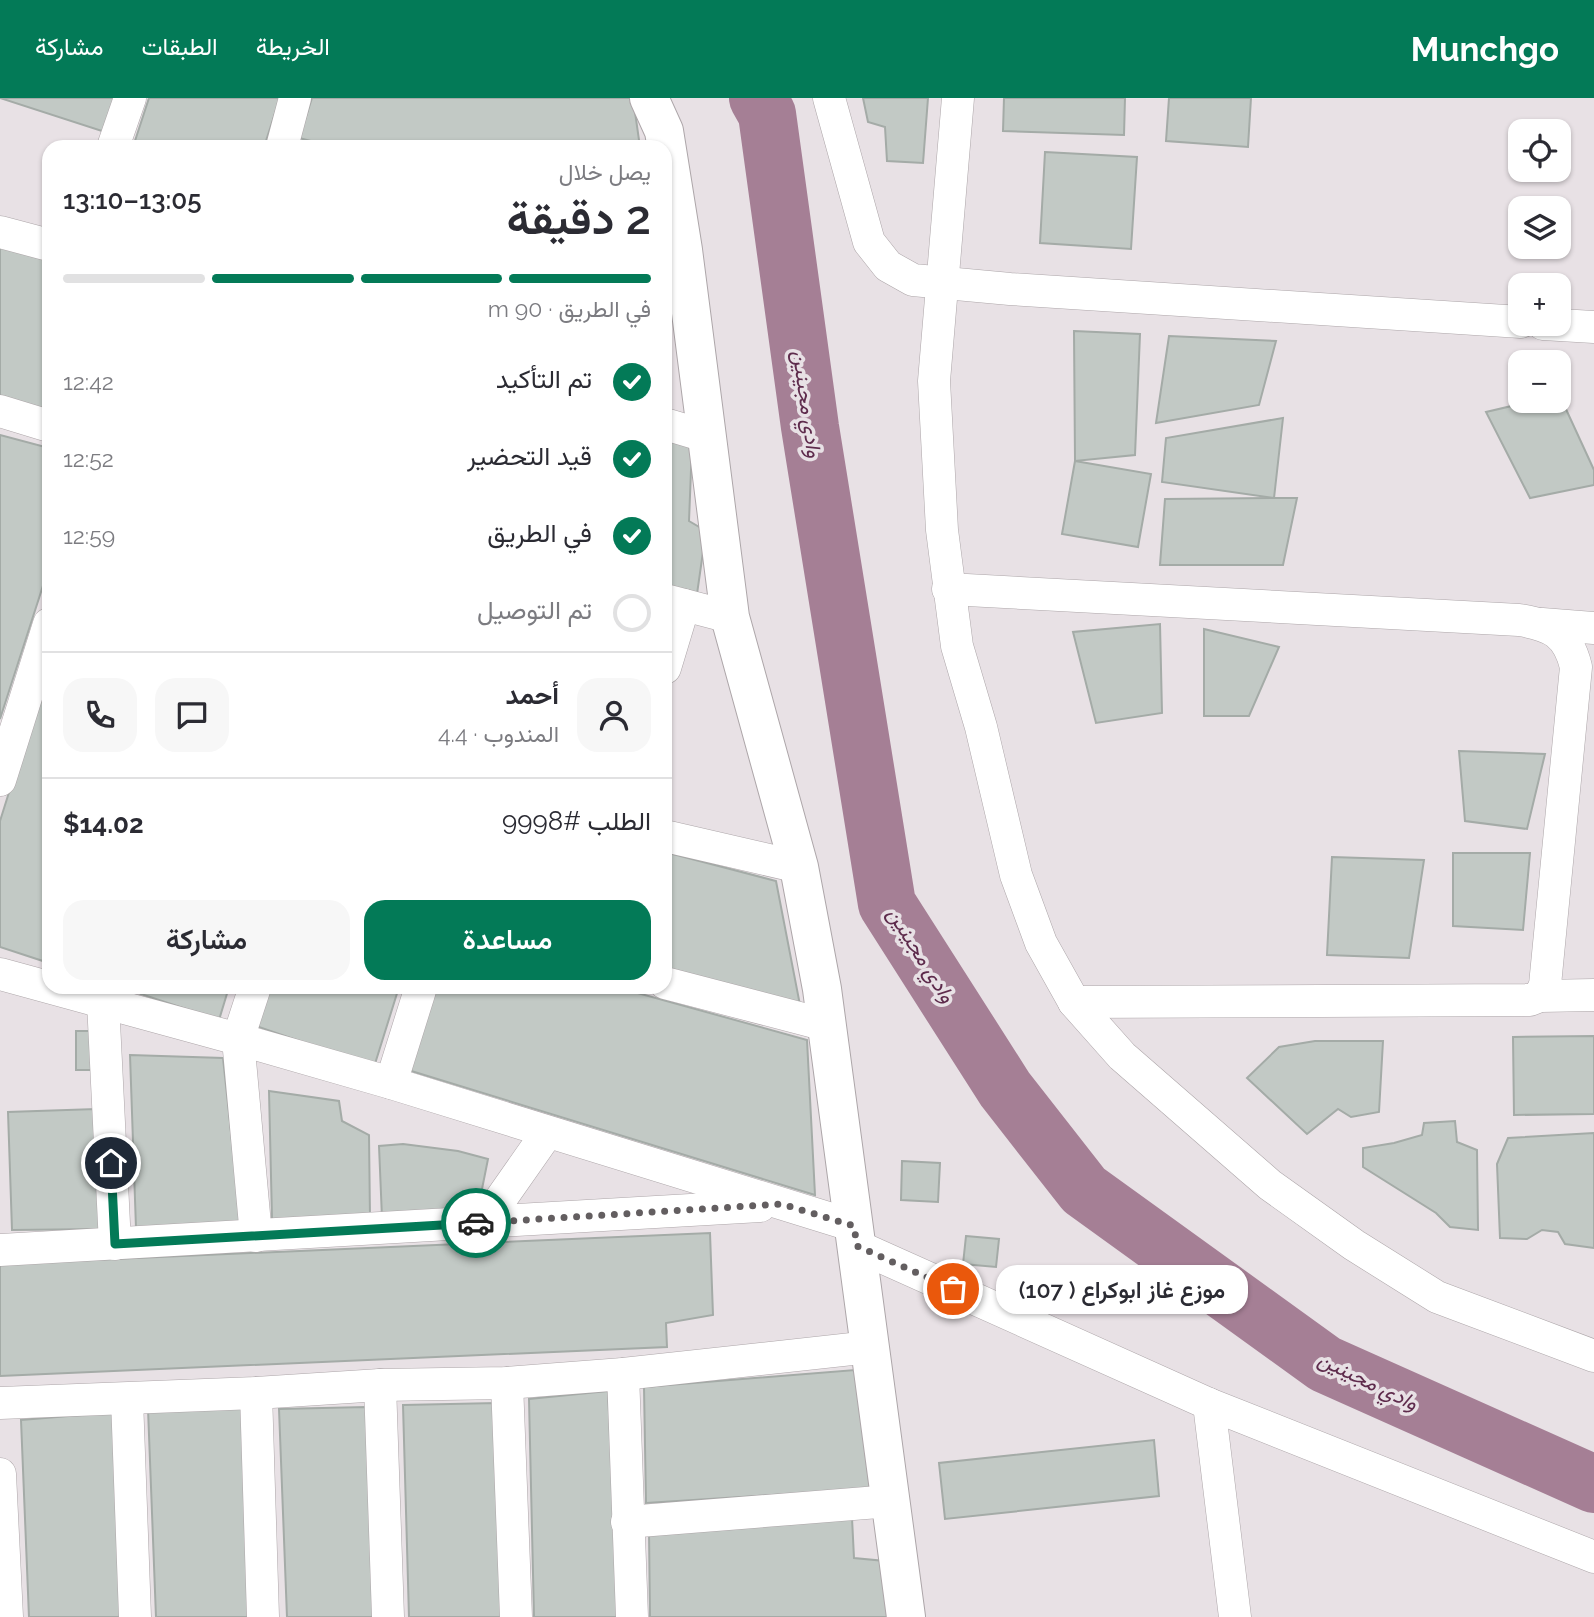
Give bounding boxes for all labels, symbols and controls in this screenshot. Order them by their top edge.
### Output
text: Munchgo [1411,30,1559,69]
text: مشاركة [35,32,103,61]
text: الطبقات [141,32,218,61]
text: الخريطة [256,32,330,61]
map controls [1508,119,1571,413]
button: locate [1508,119,1571,182]
text: يصل خلال [559,158,651,185]
text: 13:05–13:10 [63,185,202,215]
text: 2 دقيقة [506,191,651,245]
button: layers [1508,196,1571,259]
button: + [1508,273,1571,336]
text: في الطريق · 90 m [488,295,651,322]
water label: وادي مجينين [783,349,827,460]
button: − [1508,350,1571,413]
icon: check [613,363,651,401]
text: تم التأكيد [496,364,592,394]
text: 12:42 [63,368,114,395]
icon: check [613,440,651,478]
text: قيد التحضير [467,441,592,471]
text: 12:52 [63,445,114,472]
icon: check [613,517,651,555]
text: في الطريق [487,518,592,548]
text: 12:59 [63,522,115,549]
text: تم التوصيل [477,595,592,625]
button: phone [63,678,137,752]
button: chat [155,678,229,752]
button: person [577,678,651,752]
text: أحمد [506,680,559,710]
text: المندوب · 4.4 [438,720,559,747]
text: الطلب #9998 [502,806,651,836]
text: $14.02 [63,809,144,839]
button: مشاركة [63,900,350,980]
button: مساعدة [364,900,651,980]
water label: وادي مجينين [878,902,961,1010]
pin [81,1133,141,1193]
icon: home [92,1144,130,1182]
courier [441,1188,511,1258]
icon: car [457,1204,495,1242]
pin [923,1259,983,1319]
callout: موزع غاز ابوكراع ( 107) [995,1264,1247,1314]
icon: bag [934,1270,972,1308]
text: موزع غاز ابوكراع ( 107) [1019,1276,1225,1303]
water label: وادي مجينين [1312,1346,1423,1420]

